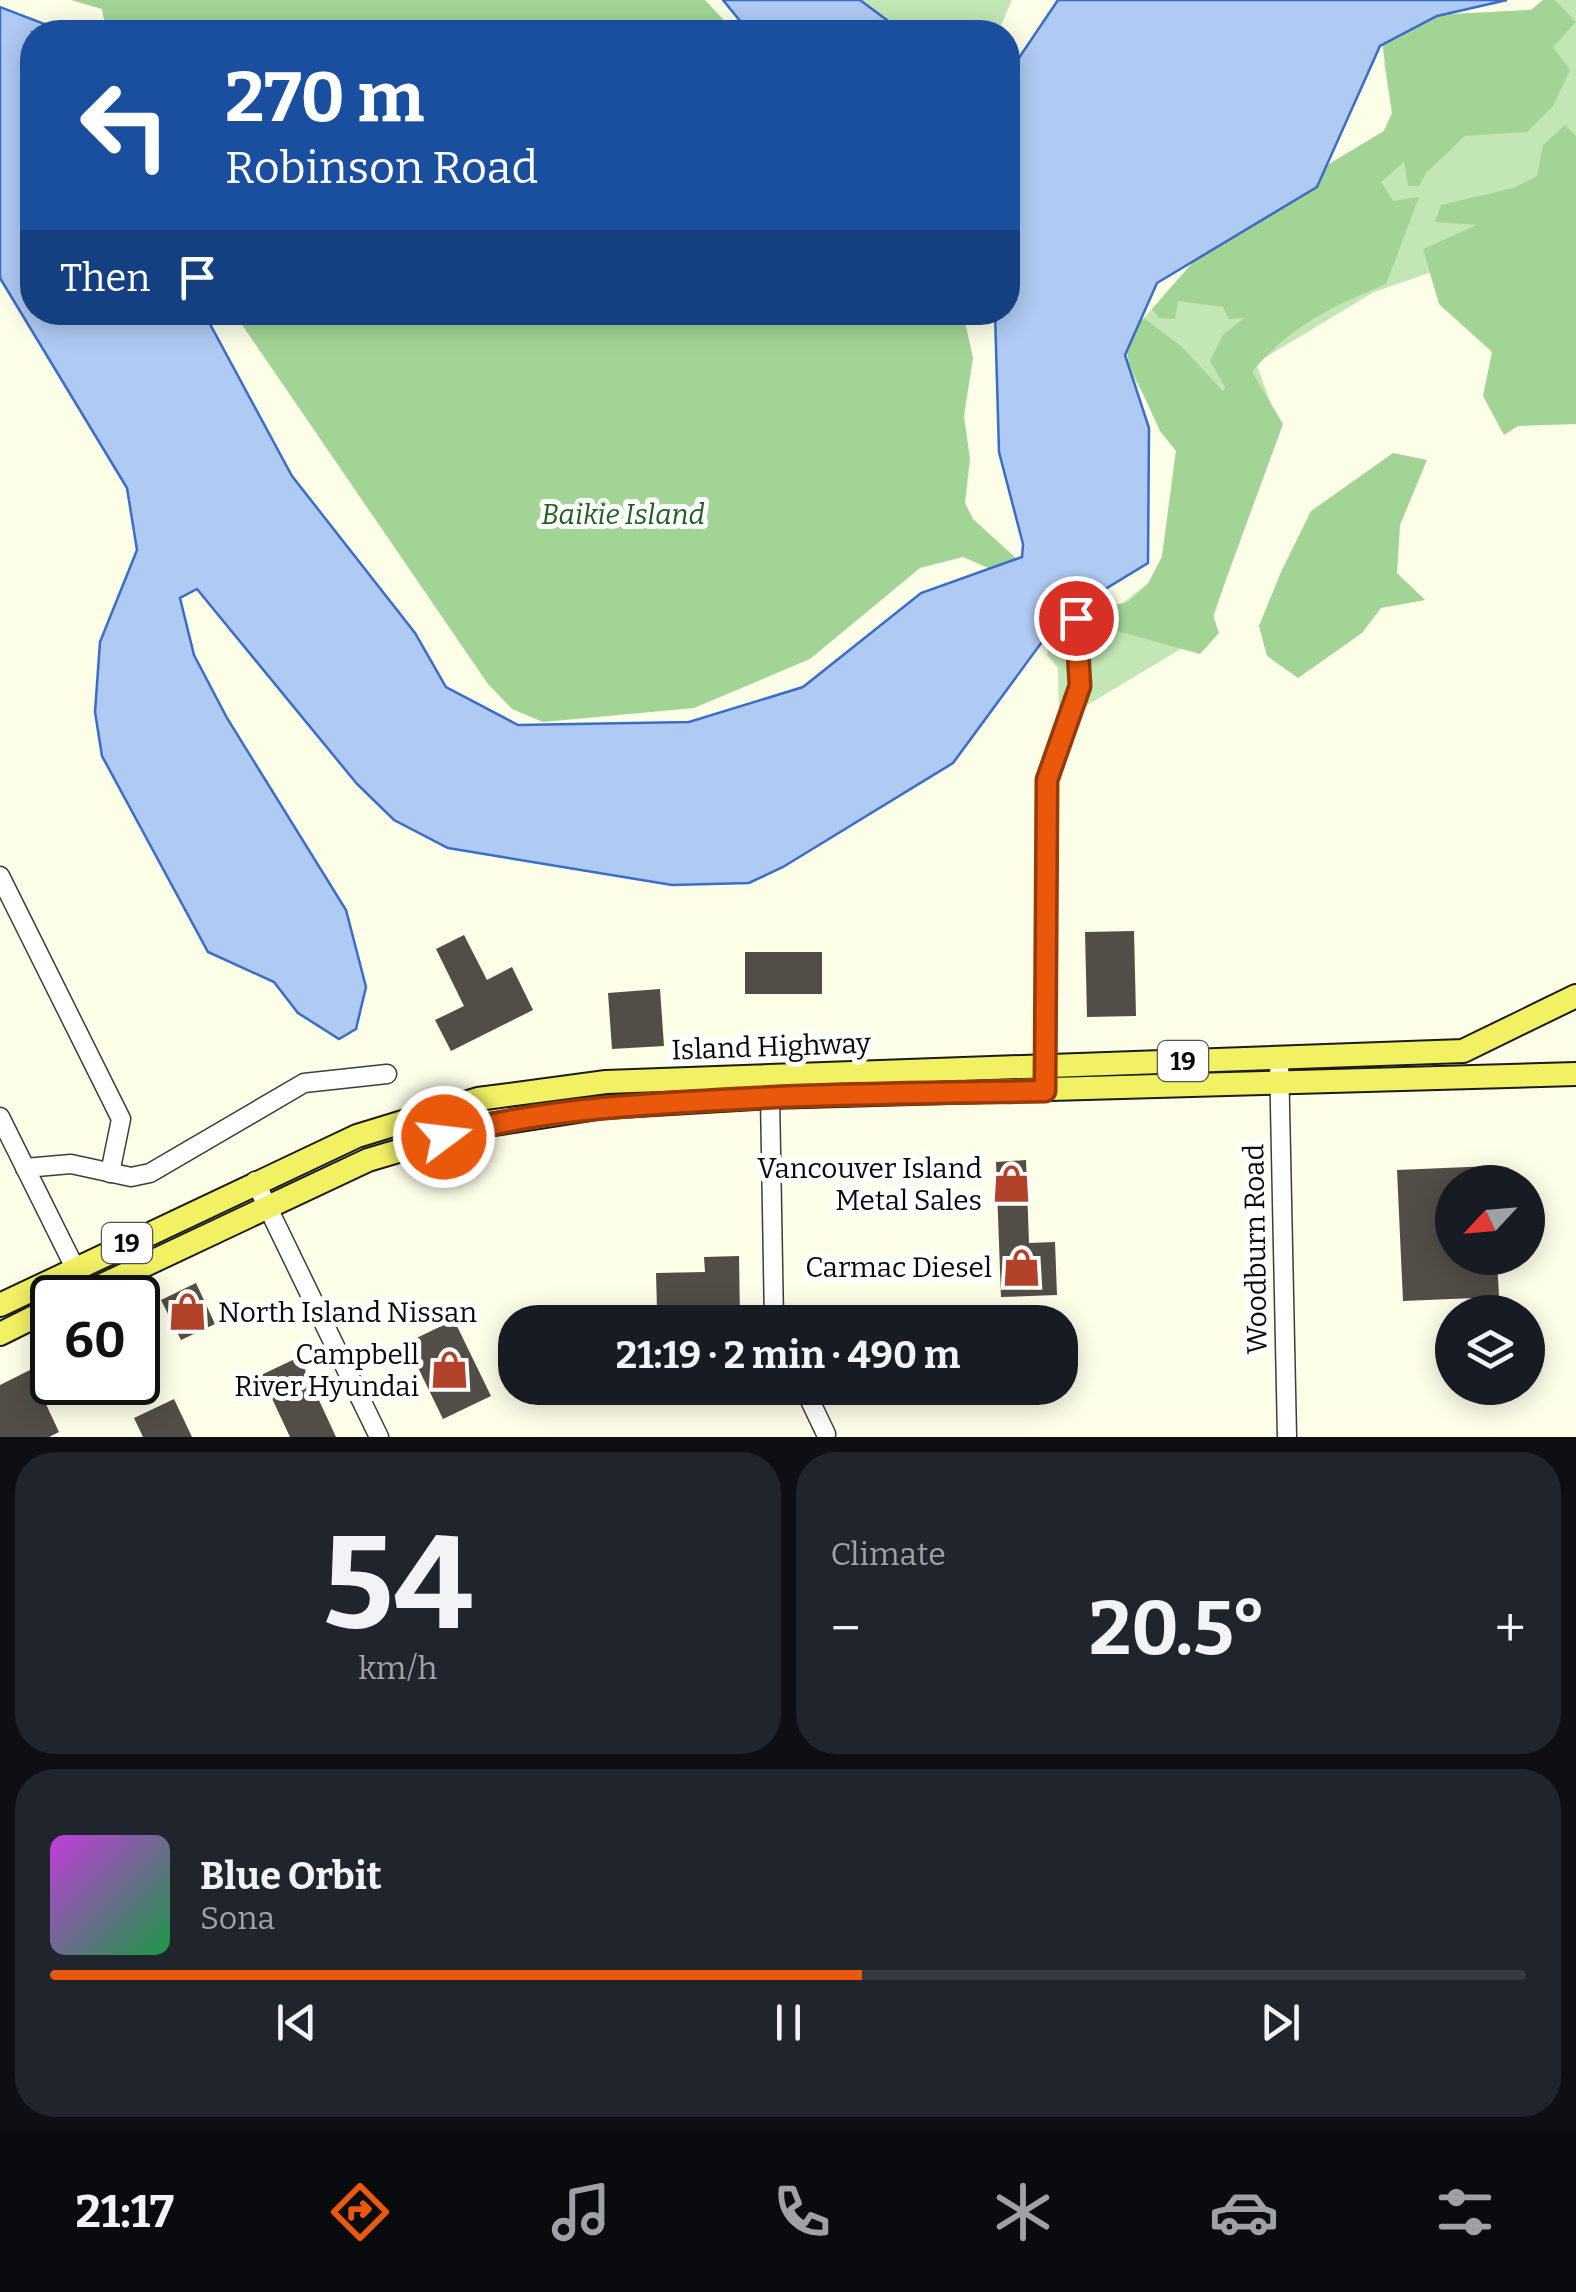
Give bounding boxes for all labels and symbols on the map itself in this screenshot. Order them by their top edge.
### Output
park label: Baikie Island [541,498,705,531]
pin [1034,576,1119,661]
street label: Island Highway [671,1027,871,1066]
road number: 19 [1158,1041,1208,1081]
position arrow [392,1085,496,1189]
street label: Woodburn Road [1237,1144,1274,1354]
place label: Vancouver Island Metal Sales [757,1152,982,1217]
shop icon: Vancouver Island Metal Sales [991,1163,1033,1205]
north arrow [1435,1165,1545,1275]
road number: 19 [102,1223,152,1263]
shop icon: Carmac Diesel [1001,1246,1043,1288]
place label: Carmac Diesel [805,1251,992,1284]
speed limit sign: 60 [30,1275,160,1405]
shop icon: North Island Nissan [167,1291,209,1333]
place label: North Island Nissan [218,1296,477,1329]
place label: Campbell River Hyundai [234,1338,419,1403]
shop icon: Campbell River Hyundai [428,1349,470,1391]

